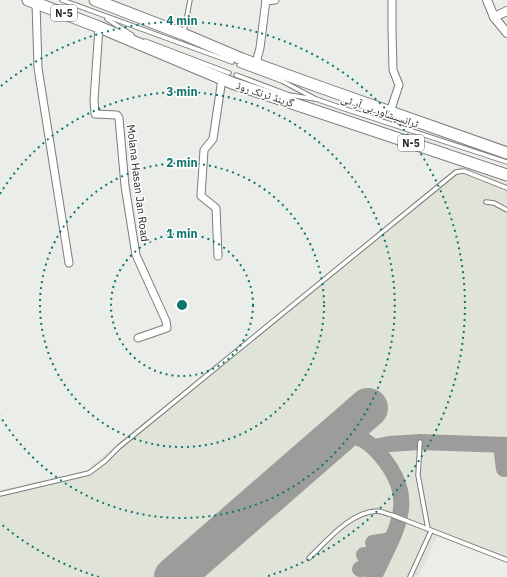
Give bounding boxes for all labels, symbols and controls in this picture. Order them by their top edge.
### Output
road number: N-5 [51,5,77,21]
text: 4 min [166,13,198,28]
street label: گرینڈ ٹرنک روڈ [234,78,296,110]
text: 3 min [166,84,198,99]
street label: ٹرانسپشاور بی آر ٹی [339,91,421,131]
street label: Molana Hasan Jan Road [124,124,152,242]
road number: N-5 [398,135,424,151]
text: 2 min [166,155,198,170]
text: 1 min [166,226,198,241]
centre of rings [175,298,189,312]

